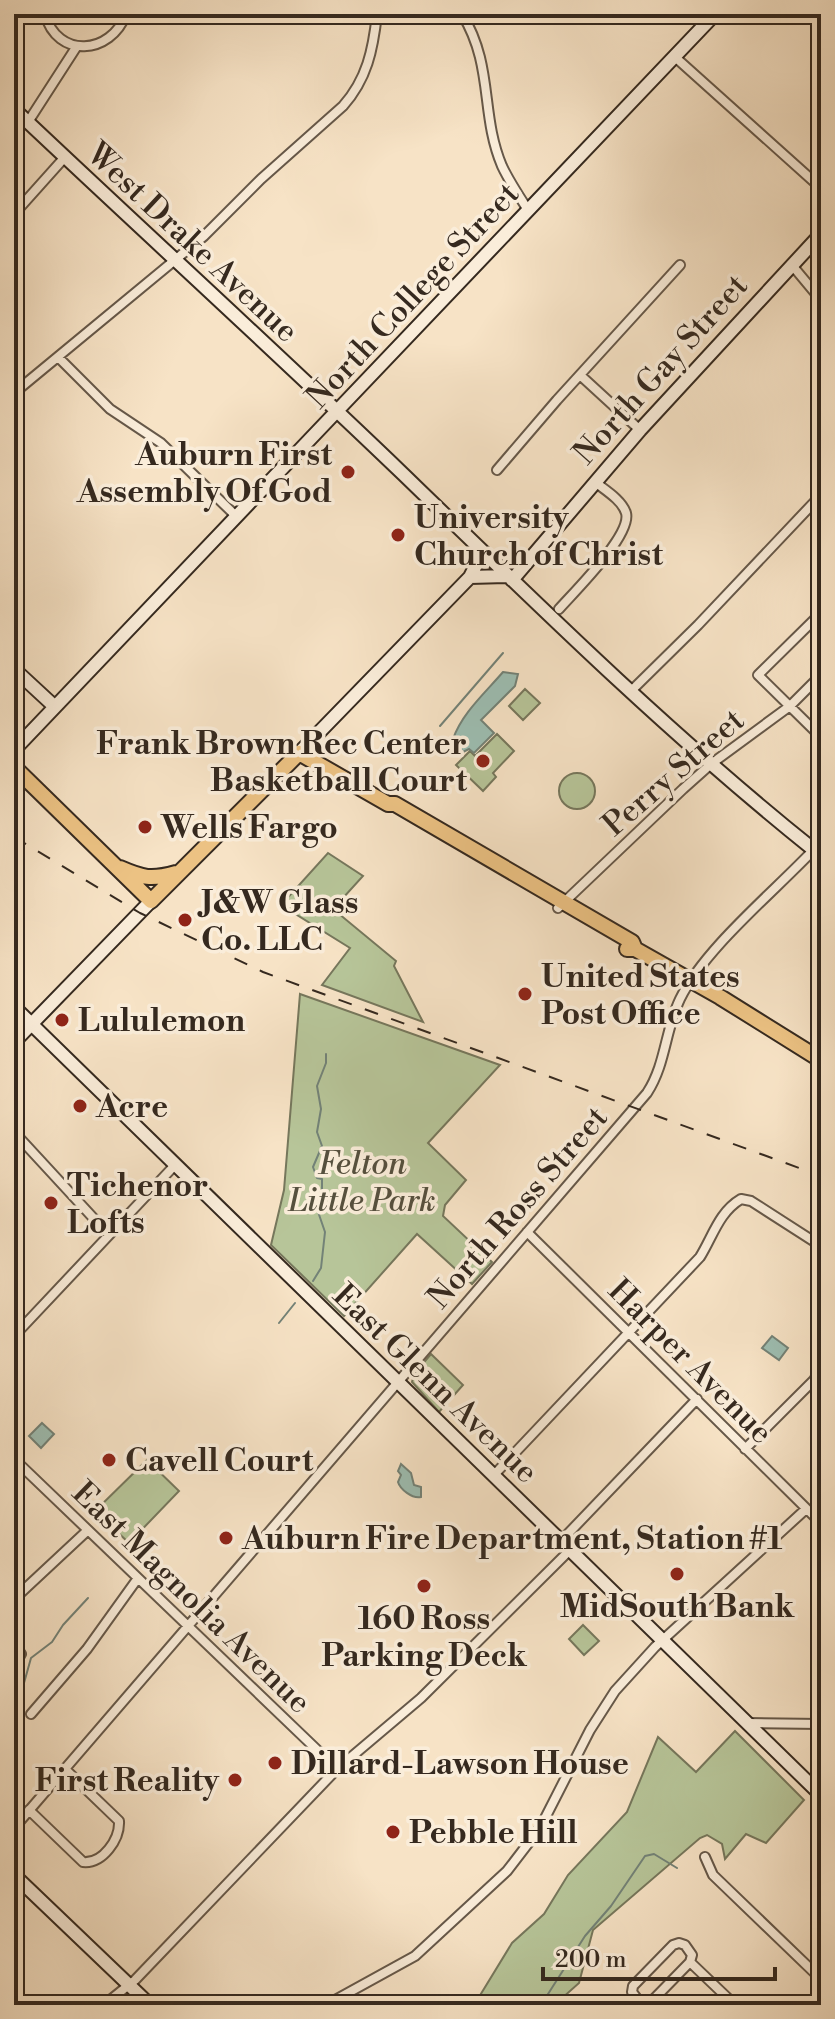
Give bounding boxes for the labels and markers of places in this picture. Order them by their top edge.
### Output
place label: Auburn First Assembly Of God [76,435,333,512]
marker: Auburn First Assembly Of God [339,463,357,481]
place label: University Church of Christ [414,498,664,575]
marker: University Church of Christ [389,526,407,544]
place label: Frank Brown Rec Center Basketball Court [96,724,468,801]
marker: Frank Brown Rec Center Basketball Court [474,752,492,770]
place label: Wells Fargo [160,808,338,848]
marker: Wells Fargo [136,818,154,836]
place label: J&W Glass Co. LLC [197,883,358,960]
marker: J&W Glass Co. LLC [176,911,194,929]
place label: United States Post Office [541,957,740,1034]
marker: United States Post Office [516,985,534,1003]
place label: Lululemon [78,1001,246,1041]
marker: Lululemon [53,1011,71,1029]
place label: Acre [95,1087,168,1127]
marker: Acre [71,1097,89,1115]
place label: Tichenor Lofts [67,1166,208,1243]
marker: Tichenor Lofts [42,1194,60,1212]
place label: Cavell Court [125,1441,314,1481]
marker: Cavell Court [100,1451,118,1469]
place label: Auburn Fire Department, Station #1 [241,1519,783,1559]
marker: Auburn Fire Department, Station #1 [217,1529,235,1547]
marker: MidSouth Bank [668,1565,686,1583]
marker: 160 Ross Parking Deck [415,1577,433,1595]
place label: MidSouth Bank [560,1587,796,1627]
place label: 160 Ross Parking Deck [321,1599,528,1676]
place label: Dillard-Lawson House [291,1744,629,1784]
marker: Dillard-Lawson House [266,1754,284,1772]
place label: First Reality [35,1761,220,1801]
marker: First Reality [226,1771,244,1789]
place label: Pebble Hill [409,1813,578,1853]
marker: Pebble Hill [384,1823,402,1841]

